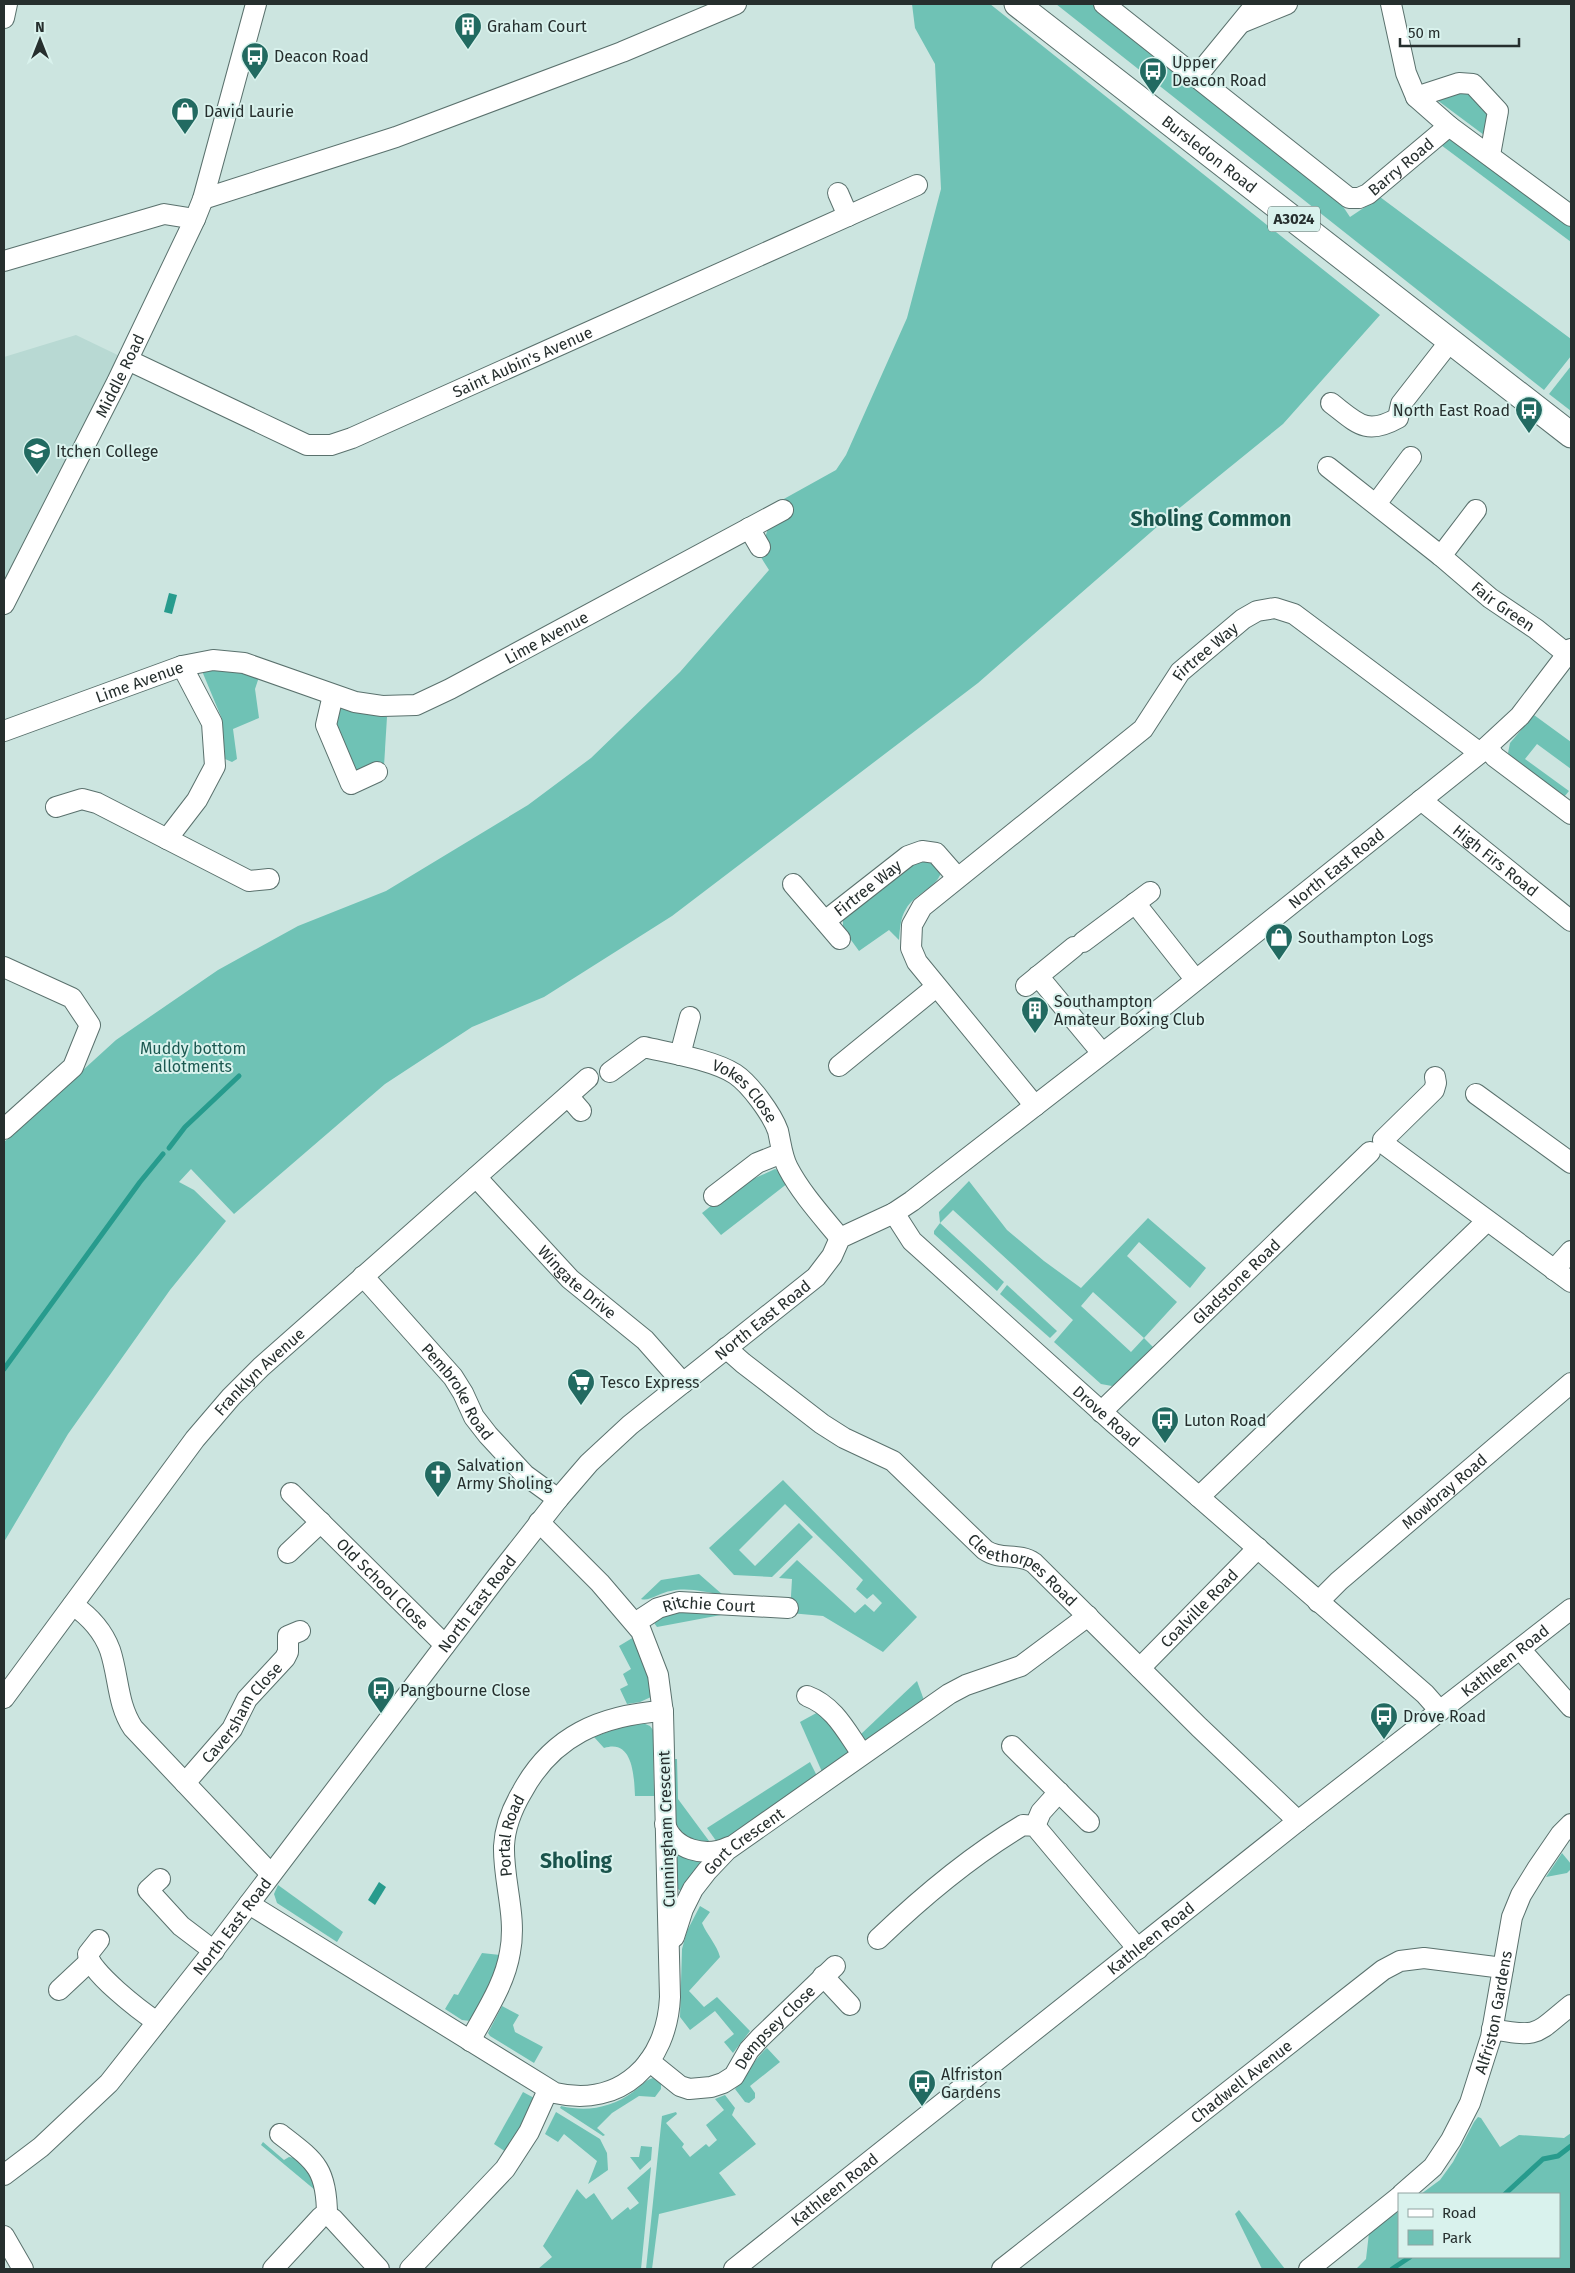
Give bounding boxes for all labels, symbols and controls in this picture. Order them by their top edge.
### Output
building icon: Graham Court [453,11,483,50]
north arrow [15,15,65,65]
scale bar [1400,15,1519,47]
place label: Graham Court [487,17,587,36]
text: N [35,19,45,36]
text: 50 m [1408,24,1441,42]
bus stop icon: Deacon Road [240,41,270,80]
place label: Deacon Road [274,47,369,66]
place label: Upper Deacon Road [1172,53,1267,90]
bus stop icon: Upper Deacon Road [1138,56,1168,95]
shop icon: David Laurie [170,96,200,135]
place label: David Laurie [204,102,294,121]
street label: Bursledon Road [1158,111,1261,197]
street label: Barry Road [1364,134,1438,200]
road number: A3024 [1268,206,1320,232]
street label: Saint Aubin's Avenue [450,323,596,402]
street label: Middle Road [92,331,149,421]
bus stop icon: North East Road [1514,395,1544,434]
place label: North East Road [1393,401,1510,420]
school or university icon: Itchen College [22,436,52,475]
place label: Itchen College [56,442,158,461]
district label: Sholing Common [1130,506,1292,532]
street label: Fair Green [1468,577,1538,635]
street label: Lime Avenue [501,607,592,668]
street label: Firtree Way [1168,618,1242,684]
street label: Lime Avenue [93,657,186,707]
street label: High Firs Road [1449,821,1542,901]
street label: North East Road [1285,824,1388,913]
street label: Firtree Way [830,856,905,920]
shop icon: Southampton Logs [1264,922,1294,961]
place label: Southampton Logs [1298,928,1434,947]
place label: Southampton Amateur Boxing Club [1054,992,1205,1029]
building icon: Southampton Amateur Boxing Club [1020,995,1050,1034]
park label: Muddy bottom allotments [140,1039,246,1076]
street label: Vokes Close [710,1056,781,1126]
street label: Gladstone Road [1189,1235,1284,1328]
street label: Wingate Drive [534,1242,620,1323]
street label: North East Road [711,1276,814,1364]
street label: Franklyn Avenue [210,1324,309,1420]
street label: Pembroke Road [417,1340,497,1444]
supermarket icon: Tesco Express [566,1367,596,1406]
place label: Tesco Express [600,1373,700,1392]
street label: Drove Road [1069,1382,1144,1451]
bus stop icon: Luton Road [1150,1405,1180,1444]
place label: Luton Road [1184,1411,1266,1430]
street label: Mowbray Road [1398,1450,1491,1533]
place label: Salvation Army Sholing [457,1456,553,1493]
church icon: Salvation Army Sholing [423,1459,453,1498]
street label: Cleethorpes Road [964,1530,1081,1610]
street label: Old School Close [332,1534,433,1634]
street label: North East Road [434,1552,520,1656]
street label: Coalville Road [1157,1565,1242,1652]
street label: Ritchie Court [660,1592,756,1616]
street label: Kathleen Road [1457,1621,1553,1701]
street label: Caversham Close [198,1658,286,1767]
bus stop icon: Pangbourne Close [366,1675,396,1714]
place label: Pangbourne Close [400,1681,530,1700]
bus stop icon: Drove Road [1369,1701,1399,1740]
place label: Drove Road [1403,1707,1486,1726]
street label: Cunningham Crescent [654,1750,679,1908]
street label: Portal Road [495,1791,529,1878]
street label: Gort Crescent [700,1804,788,1879]
district label: Sholing [540,1848,613,1874]
street label: North East Road [189,1874,275,1979]
street label: Kathleen Road [1104,1898,1198,1979]
street label: Alfriston Gardens [1471,1949,1516,2076]
street label: Dempsey Close [731,1981,819,2073]
street label: Chadwell Avenue [1187,2036,1296,2127]
place label: Alfriston Gardens [941,2065,1003,2102]
bus stop icon: Alfriston Gardens [907,2068,937,2107]
street label: Kathleen Road [787,2149,882,2230]
legend [1398,2193,1560,2258]
text: Road [1442,2204,1477,2222]
text: Park [1442,2229,1472,2247]

